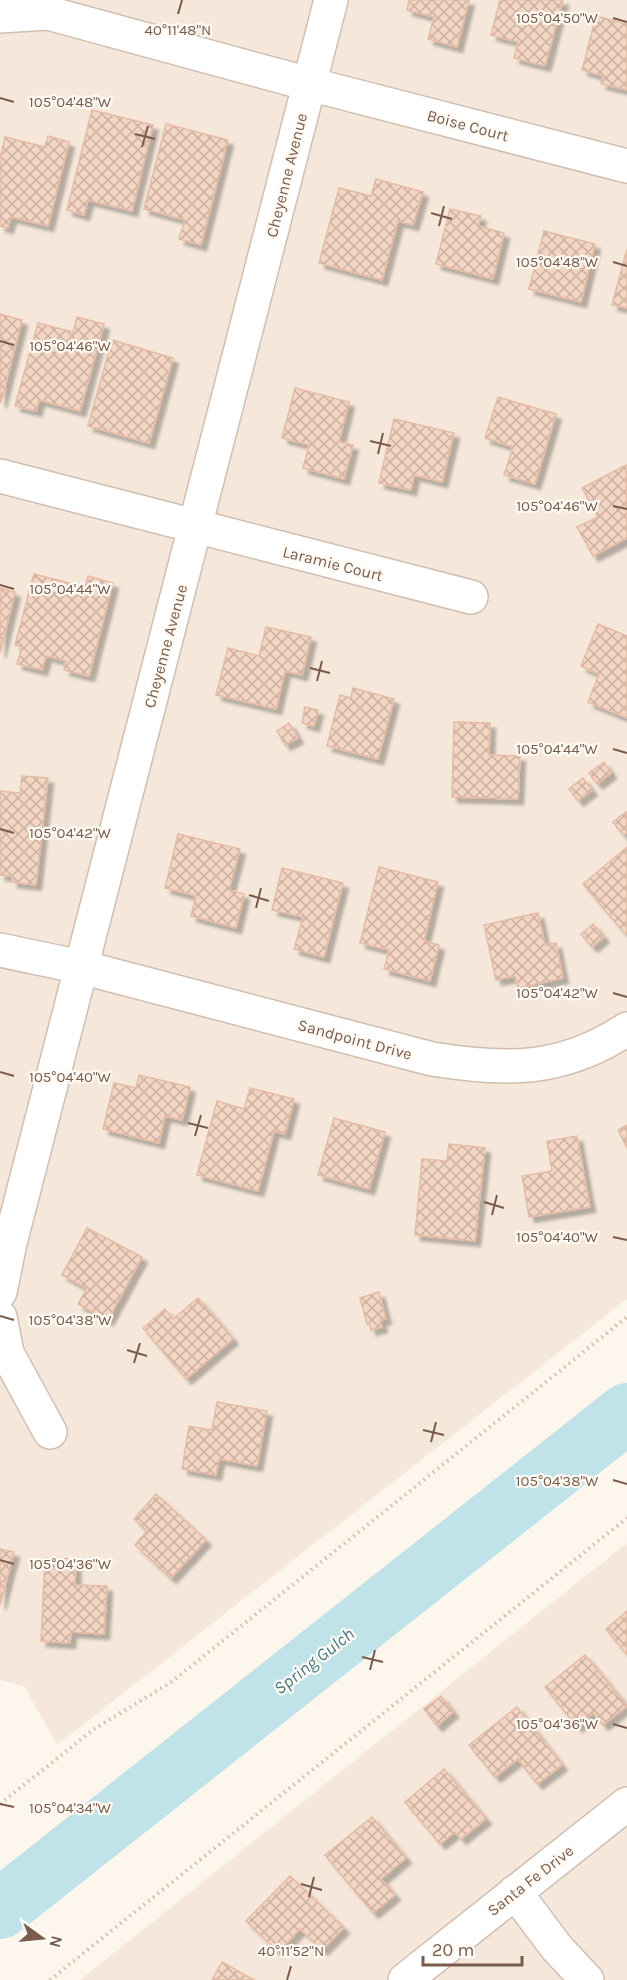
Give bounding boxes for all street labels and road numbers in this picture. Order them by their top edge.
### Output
street label: Boise Court [425,105,511,146]
street label: Cheyenne Avenue [262,111,311,239]
street label: Laramie Court [281,542,385,585]
street label: Cheyenne Avenue [140,582,191,710]
street label: Sandpoint Drive [296,1015,414,1064]
street label: Santa Fe Drive [483,1841,577,1920]

